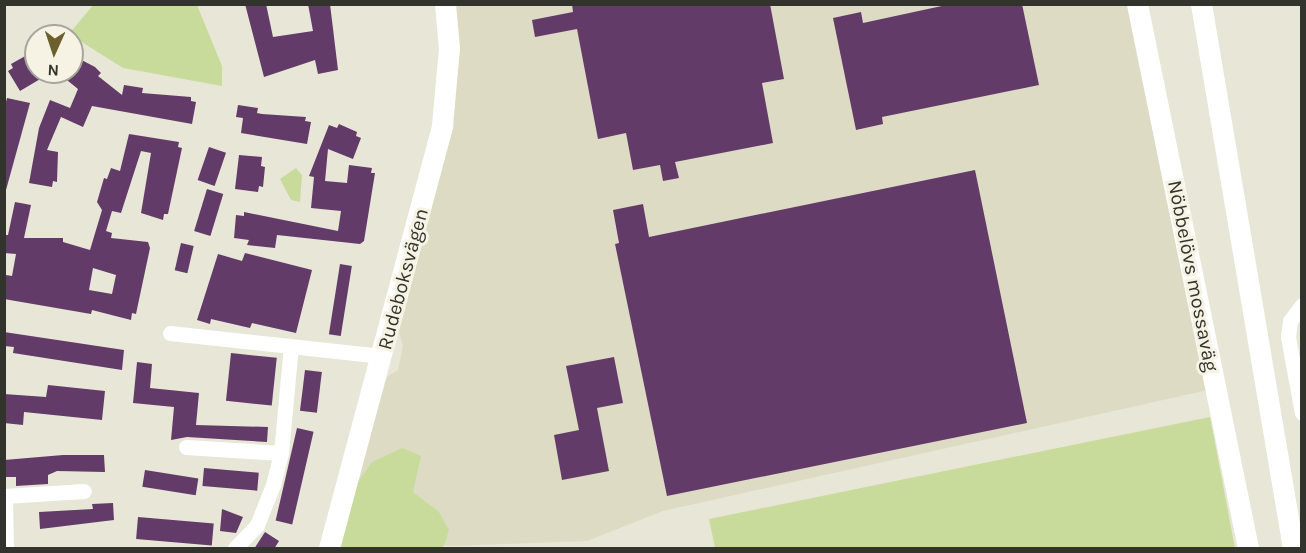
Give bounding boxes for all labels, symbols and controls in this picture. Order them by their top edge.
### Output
north arrow [24,24,84,84]
text: N [47,61,59,80]
street label: Nöbbelövs mossaväg [1163,178,1223,374]
street label: Rudeboksvägen [373,206,433,352]

